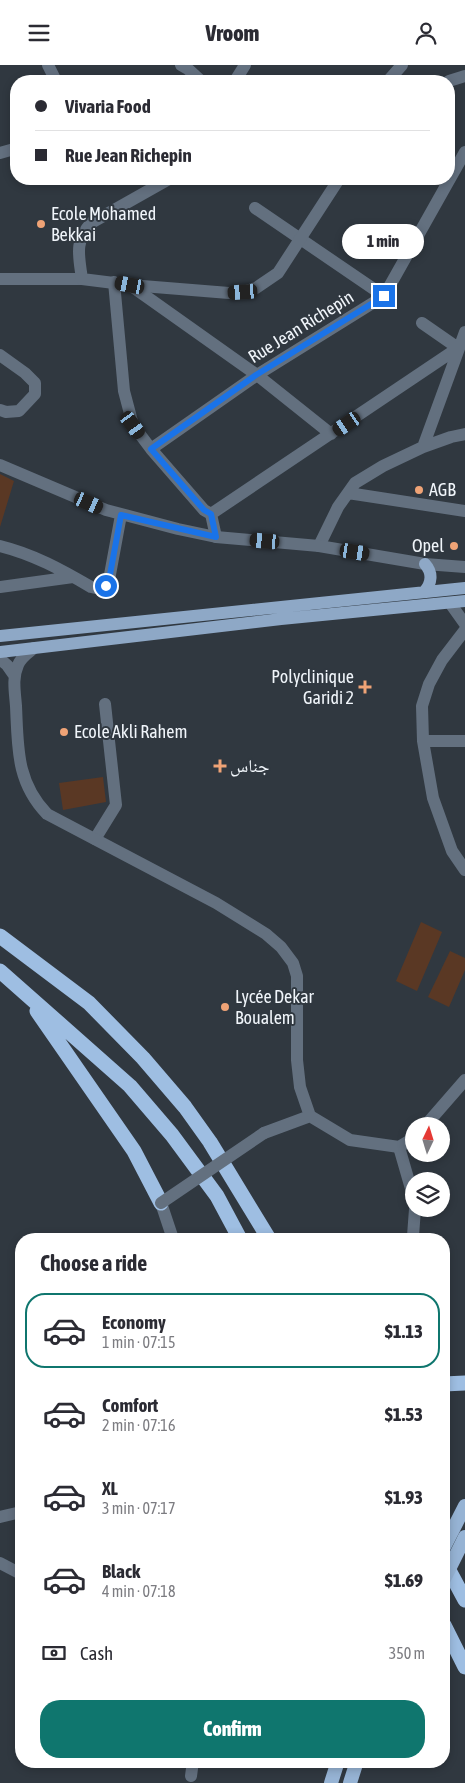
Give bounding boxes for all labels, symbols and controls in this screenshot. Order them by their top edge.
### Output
icon: menu [25,19,53,47]
icon: person [412,19,440,47]
text: Vroom [206,20,259,46]
text: Vivaria Food [65,95,151,117]
text: Rue Jean Richepin [65,144,192,166]
place label: Ecole Mohamed Bekkai [51,203,156,245]
marker: Ecole Mohamed Bekkai [35,218,47,230]
callout: 1 min [343,223,425,259]
text: 1 min [367,232,399,250]
car [113,275,146,295]
car [227,283,258,301]
route end [373,285,395,307]
street label: Rue Jean Richepin [244,286,357,367]
car [118,408,147,442]
car [330,409,363,439]
place label: AGB [429,479,456,500]
marker: AGB [413,484,425,496]
car [72,490,105,516]
car [249,532,280,550]
place label: Opel [412,535,444,556]
marker: Opel [448,540,460,552]
car [339,542,370,562]
route start [95,575,117,597]
place label: Polyclinique Garidi 2 [271,666,354,708]
marker: Polyclinique Garidi 2 [358,680,372,694]
place label: Ecole Akli Rahem [74,721,187,742]
marker: Ecole Akli Rahem [58,726,70,738]
place label: جناس [230,755,270,777]
marker: جناس [214,760,226,772]
place label: Lycée Dekar Boualem [235,986,315,1028]
marker: Lycée Dekar Boualem [219,1001,231,1013]
north arrow [405,1117,450,1163]
map controls [405,1117,450,1217]
button: layers [405,1172,450,1217]
text: Choose a ride [40,1250,147,1276]
icon: car [42,1308,87,1353]
text: Economy [102,1311,166,1333]
text: $1.13 [385,1320,423,1342]
text: 1 min · 07:15 [102,1333,175,1351]
icon: car [42,1391,87,1436]
text: Comfort [102,1394,158,1416]
text: $1.53 [385,1403,423,1425]
text: 2 min · 07:16 [102,1416,175,1434]
icon: car [42,1474,87,1519]
text: XL [102,1477,118,1499]
text: $1.93 [385,1486,423,1508]
text: 3 min · 07:17 [102,1499,175,1517]
icon: car [42,1557,87,1602]
text: Black [102,1560,140,1582]
text: $1.69 [385,1569,423,1591]
text: 4 min · 07:18 [102,1582,175,1600]
icon: cash [40,1639,68,1667]
text: Cash [80,1642,113,1664]
text: 350 m [389,1644,425,1662]
button: Confirm [40,1700,425,1758]

